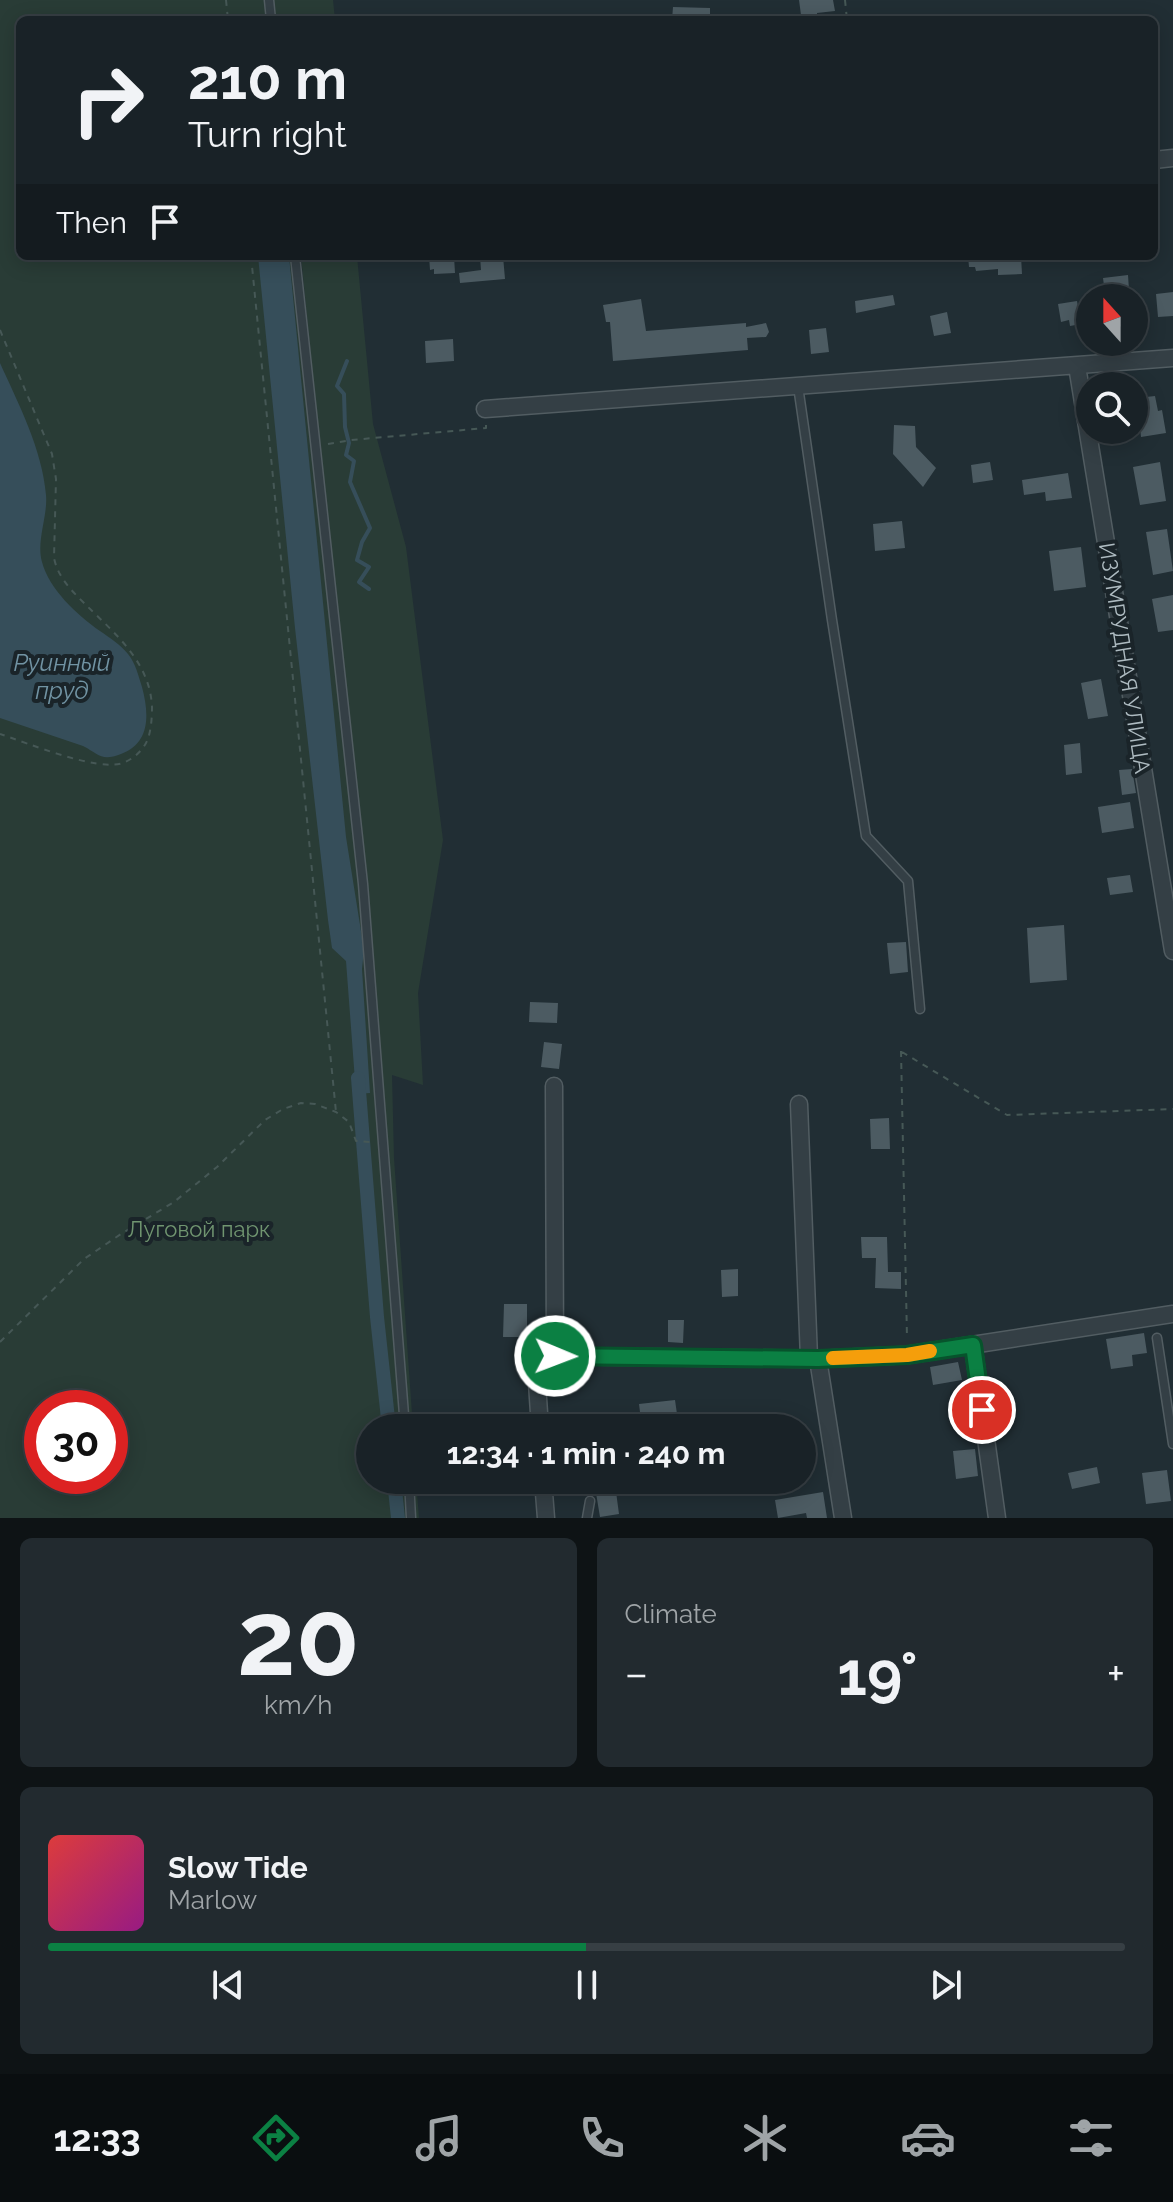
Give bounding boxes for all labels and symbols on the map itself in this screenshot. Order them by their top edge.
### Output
north arrow [1076,284,1148,356]
street label: ИЗУМРУДНАЯ УЛИЦА [1094,541,1156,775]
water label: Руинный пруд [13,648,111,705]
park label: Луговой парк [128,1216,270,1242]
position arrow [513,1314,597,1398]
pin [948,1376,1016,1444]
speed limit sign: 30 [24,1390,128,1494]

